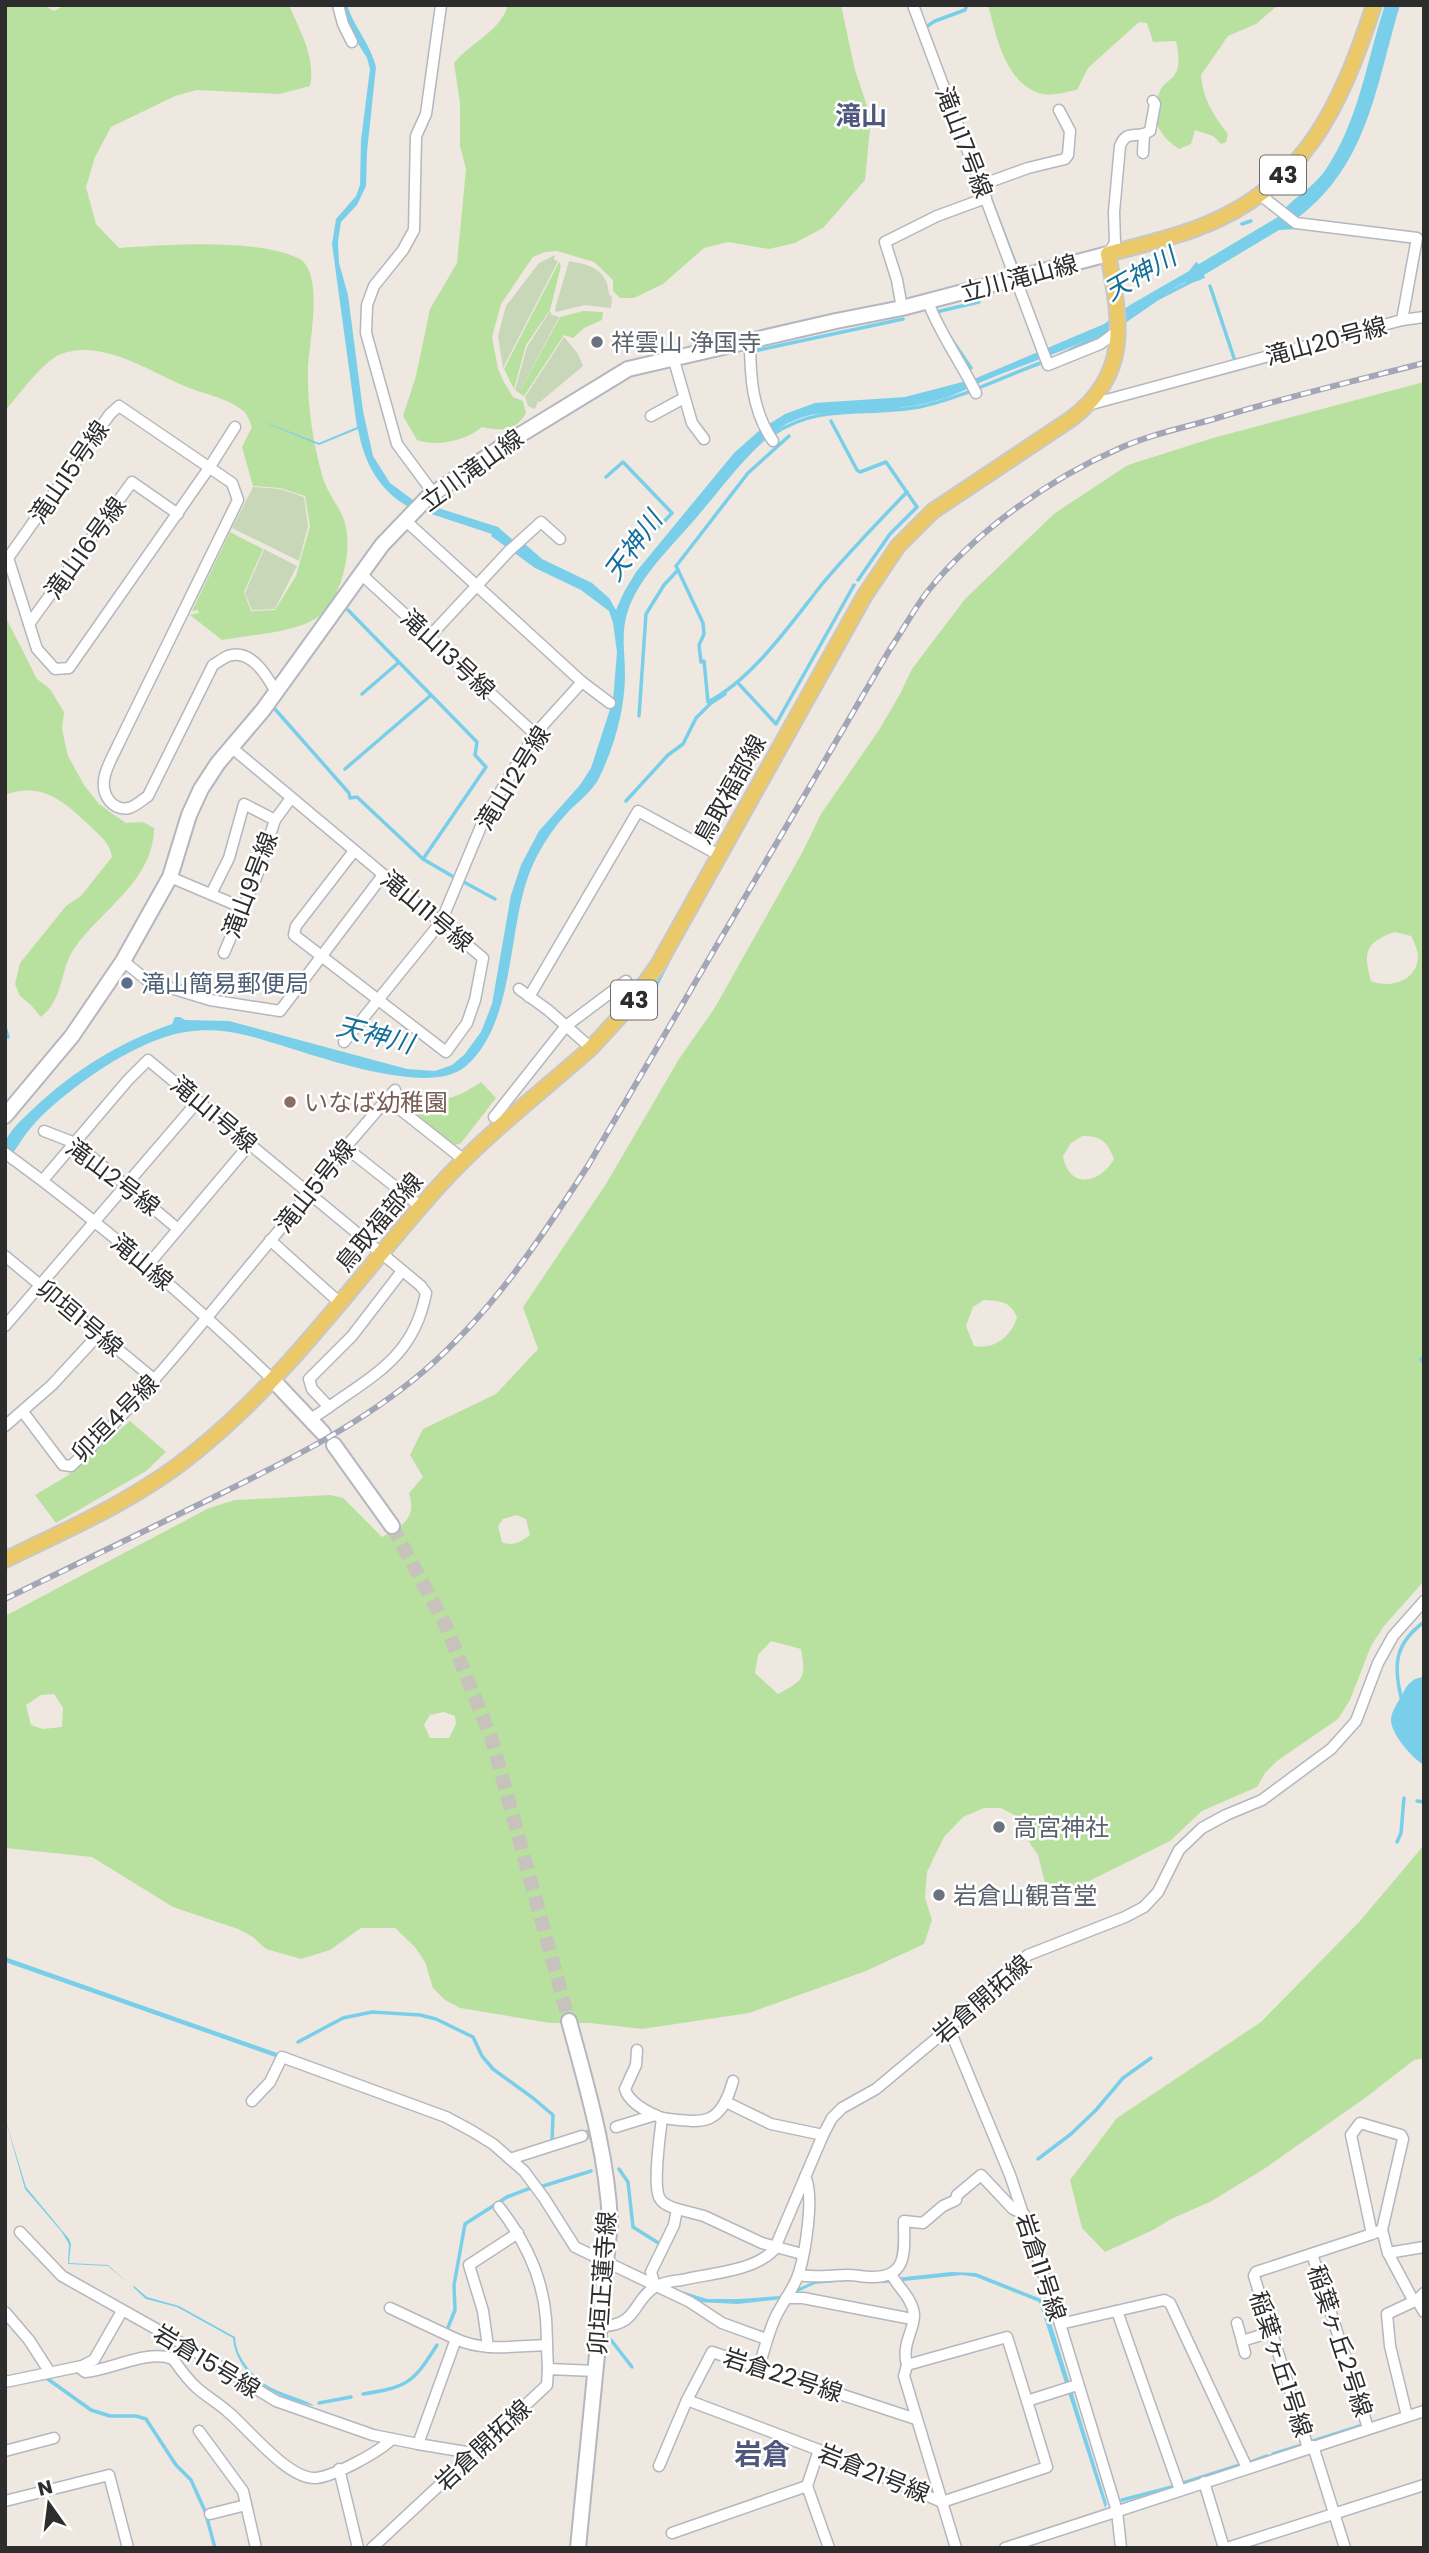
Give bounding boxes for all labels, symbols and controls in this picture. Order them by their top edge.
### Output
street label: 滝山17号線 [928,82,1000,202]
district label: 滝山 [835,98,887,134]
road number: 43 [1260,156,1306,194]
water label: 天神川 [1097,237,1185,309]
street label: 立川滝山線 [957,247,1081,309]
street label: 滝山20号線 [1261,309,1391,373]
place label: 祥雲山 浄国寺 [611,326,761,359]
marker: 祥雲山 浄国寺 [589,334,605,350]
street label: 滝山15号線 [21,414,117,530]
street label: 立川滝山線 [414,421,530,519]
street label: 滝山16号線 [37,490,133,606]
water label: 天神川 [596,501,672,588]
street label: 滝山13号線 [394,602,502,706]
street label: 滝山12号線 [468,719,558,837]
street label: 鳥取福部線 [686,729,774,849]
street label: 滝山9号線 [215,827,285,943]
street label: 滝山11号線 [374,863,480,959]
place label: 滝山簡易郵便局 [141,967,309,1000]
marker: 滝山簡易郵便局 [119,975,135,991]
road number: 43 [611,981,657,1020]
water label: 天神川 [333,1008,420,1063]
street label: 滝山1号線 [164,1068,264,1160]
place label: いなば幼稚園 [304,1086,448,1119]
marker: いなば幼稚園 [282,1094,298,1110]
street label: 滝山2号線 [59,1131,167,1223]
street label: 滝山5号線 [267,1132,363,1240]
street label: 鳥取福部線 [328,1165,430,1279]
street label: 滝山線 [104,1226,180,1298]
street label: 卯垣1号線 [30,1272,130,1364]
street label: 卯垣4号線 [64,1367,166,1469]
place label: 高宮神社 [1013,1811,1109,1844]
marker: 高宮神社 [991,1819,1007,1835]
place label: 岩倉山観音堂 [953,1879,1097,1912]
marker: 岩倉山観音堂 [931,1887,947,1903]
street label: 岩倉開拓線 [926,1947,1038,2051]
street label: 岩倉11号線 [1008,2209,1074,2325]
street label: 卯垣正蓮寺線 [581,2210,623,2356]
street label: 稲葉ヶ丘2号線 [1300,2261,1380,2421]
street label: 稲葉ヶ丘1号線 [1242,2287,1320,2441]
street label: 岩倉15号線 [148,2316,266,2406]
street label: 岩倉22号線 [719,2340,847,2410]
street label: 岩倉開拓線 [428,2392,538,2498]
district label: 岩倉 [734,2435,790,2474]
street label: 岩倉21号線 [813,2436,935,2510]
north arrow [14,2469,84,2539]
text: N [35,2473,55,2503]

